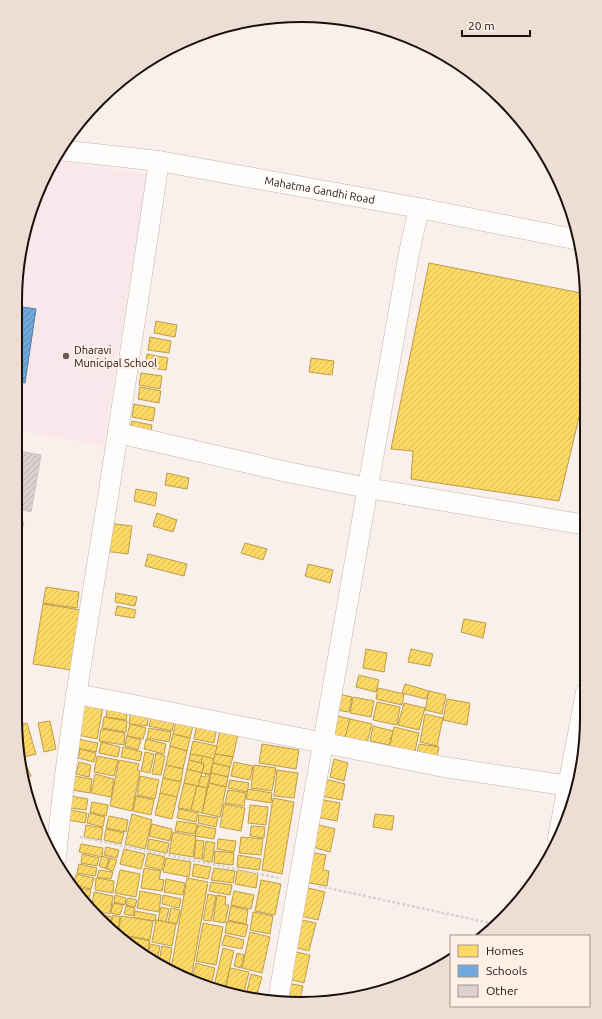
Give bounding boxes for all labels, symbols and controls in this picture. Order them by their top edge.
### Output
scale bar [462,12,530,38]
text: 20 m [468,19,495,32]
street label: Mahatma Gandhi Road [264,174,376,206]
place label: Dharavi Municipal School [74,344,157,369]
marker: Dharavi Municipal School [61,351,71,361]
legend [450,935,590,1007]
text: Homes [486,944,524,957]
text: Schools [486,964,527,977]
text: Other [486,984,519,997]

